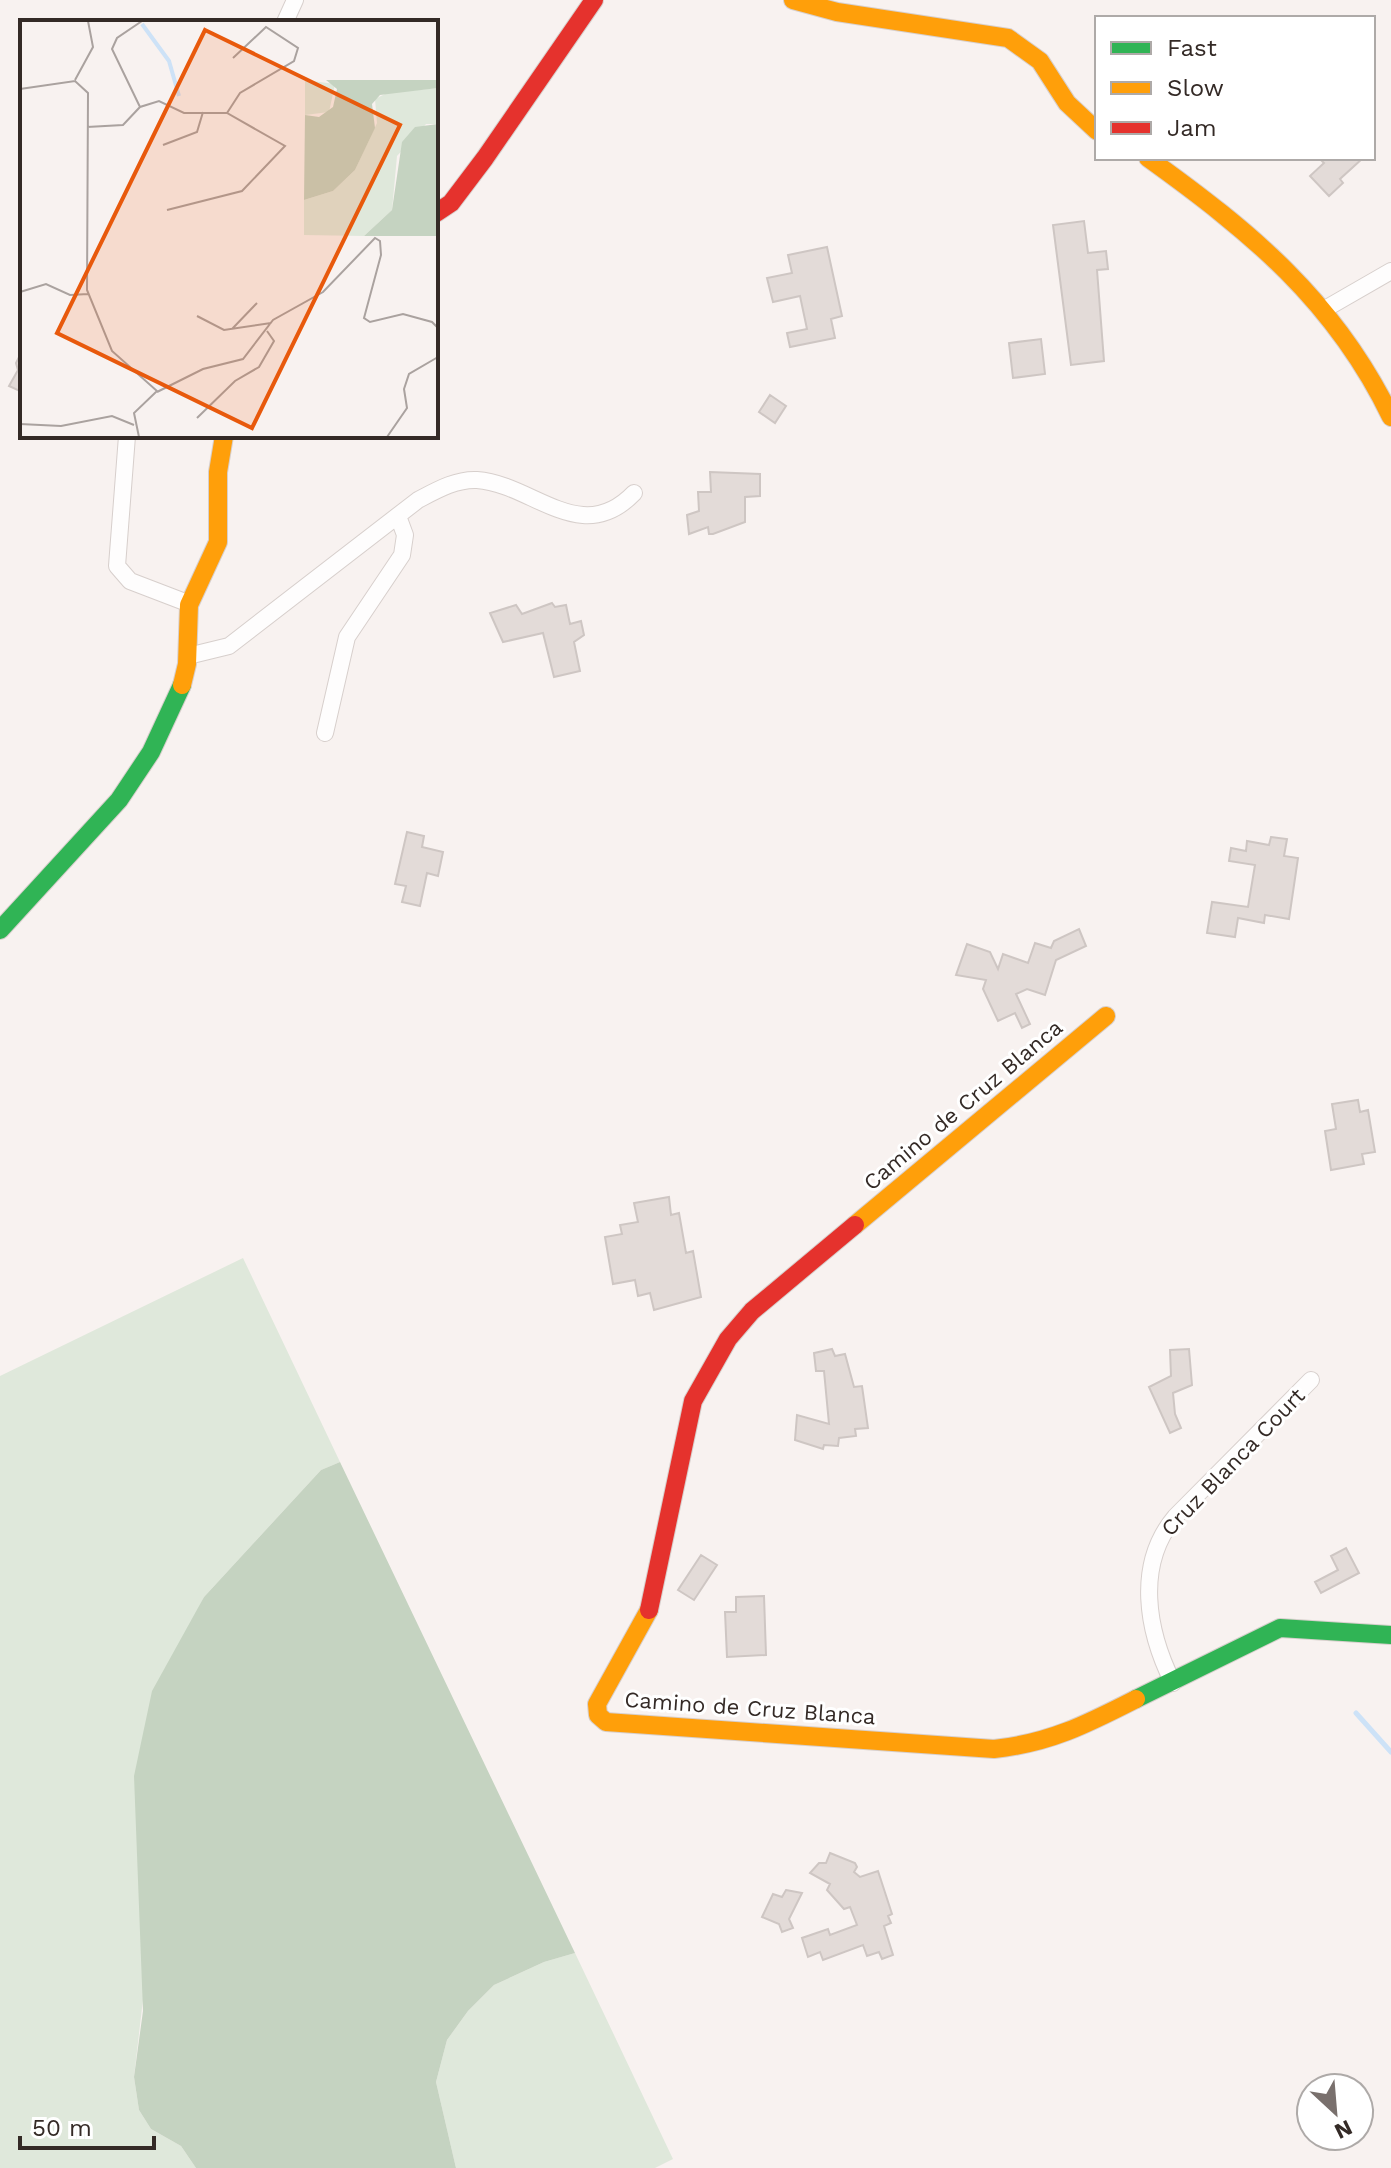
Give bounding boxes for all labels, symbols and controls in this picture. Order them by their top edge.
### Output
legend [1095,16,1375,160]
inset map [20,20,438,438]
text: Fast [1167,34,1217,62]
text: Slow [1167,74,1224,102]
text: Jam [1167,114,1217,142]
street label: Camino de Cruz Blanca [859,1015,1067,1195]
street label: Cruz Blanca Court [1156,1383,1310,1541]
street label: Camino de Cruz Blanca [624,1687,876,1729]
north arrow [1295,2072,1375,2152]
scale bar [20,2100,154,2150]
text: 50 m [32,2114,92,2142]
text: N [1331,2115,1356,2144]

